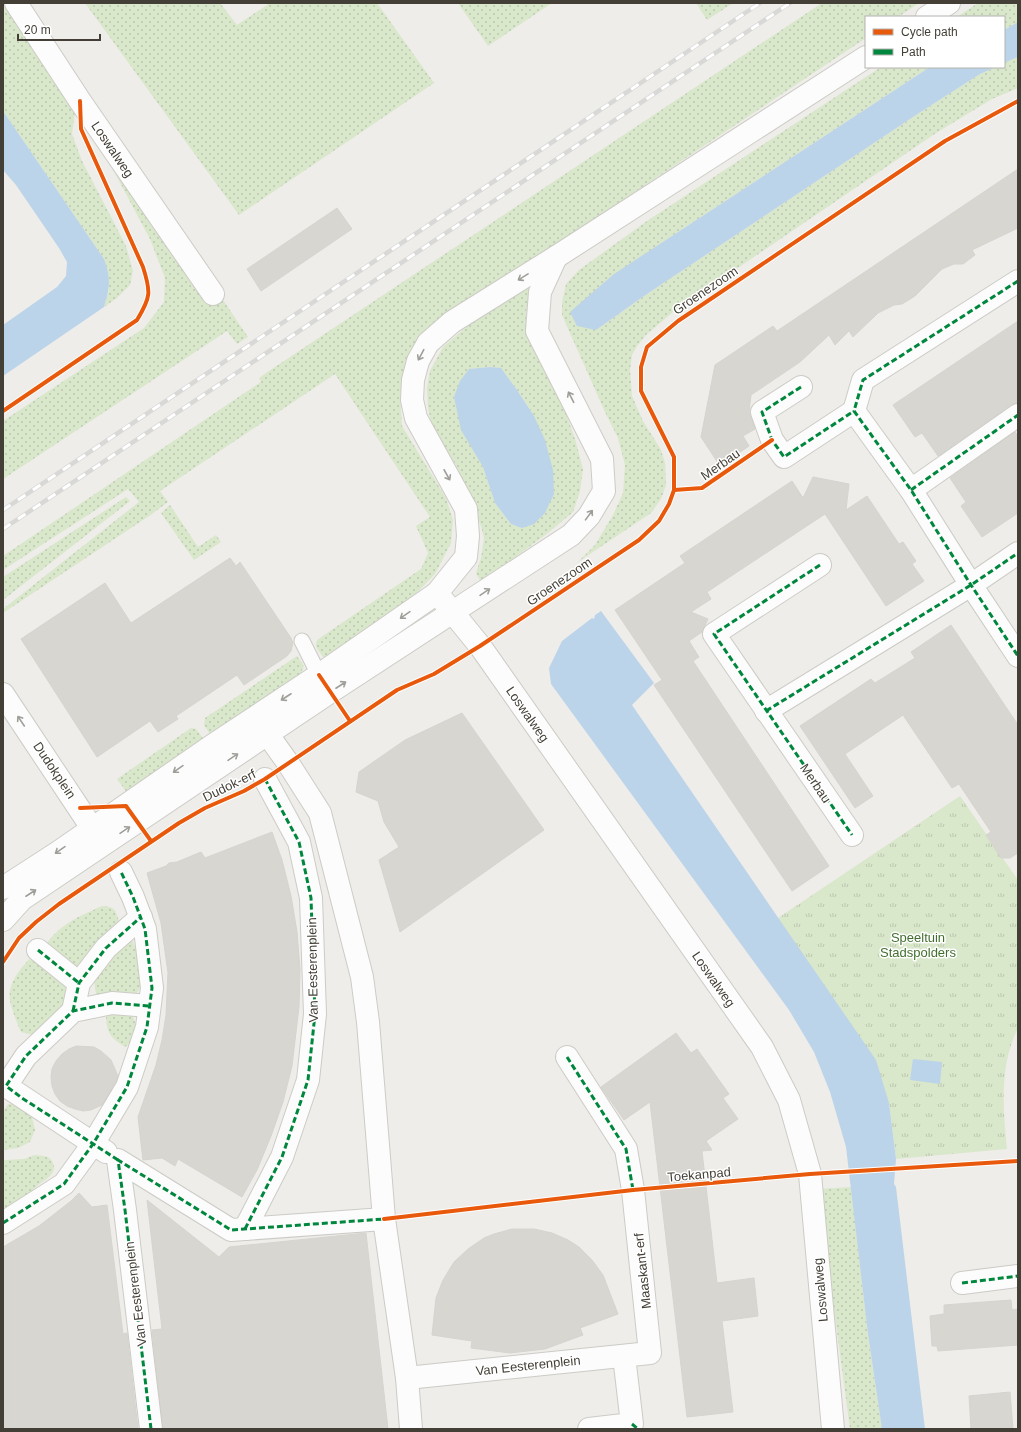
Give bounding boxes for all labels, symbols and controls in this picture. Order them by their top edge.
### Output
scale bar [18,16,100,42]
legend [865,16,1005,68]
text: 20 m [24,23,51,37]
text: Cycle path [901,25,958,39]
text: Path [901,45,926,59]
street label: Loswalweg [88,118,137,180]
street label: Groenezoom [670,263,741,318]
one-way arrow [517,274,529,282]
one-way arrow [417,349,425,361]
one-way arrow [566,391,574,403]
street label: Merbau [698,446,743,483]
one-way arrow [444,469,452,481]
one-way arrow [585,510,593,521]
street label: Groenezoom [524,554,595,609]
one-way arrow [479,588,490,596]
one-way arrow [399,611,410,619]
one-way arrow [335,681,346,689]
street label: Loswalweg [503,684,552,745]
one-way arrow [281,693,292,701]
one-way arrow [17,715,25,727]
street label: Dudokplein [30,739,79,801]
one-way arrow [227,753,238,761]
street label: Merbau [797,761,834,806]
one-way arrow [173,765,184,773]
street label: Dudok-erf [200,766,259,805]
one-way arrow [119,826,130,834]
one-way arrow [55,846,66,854]
one-way arrow [25,889,36,897]
street label: Van Eesterenplein [304,917,321,1023]
park label: Speeltuin Stadspolders [880,930,956,960]
street label: Loswalweg [689,949,738,1010]
street label: Toekanpad [667,1164,731,1185]
street label: Maaskant-erf [631,1232,654,1309]
street label: Van Eesterenplein [122,1241,149,1347]
street label: Loswalweg [810,1257,831,1323]
street label: Van Eesterenplein [475,1353,581,1378]

